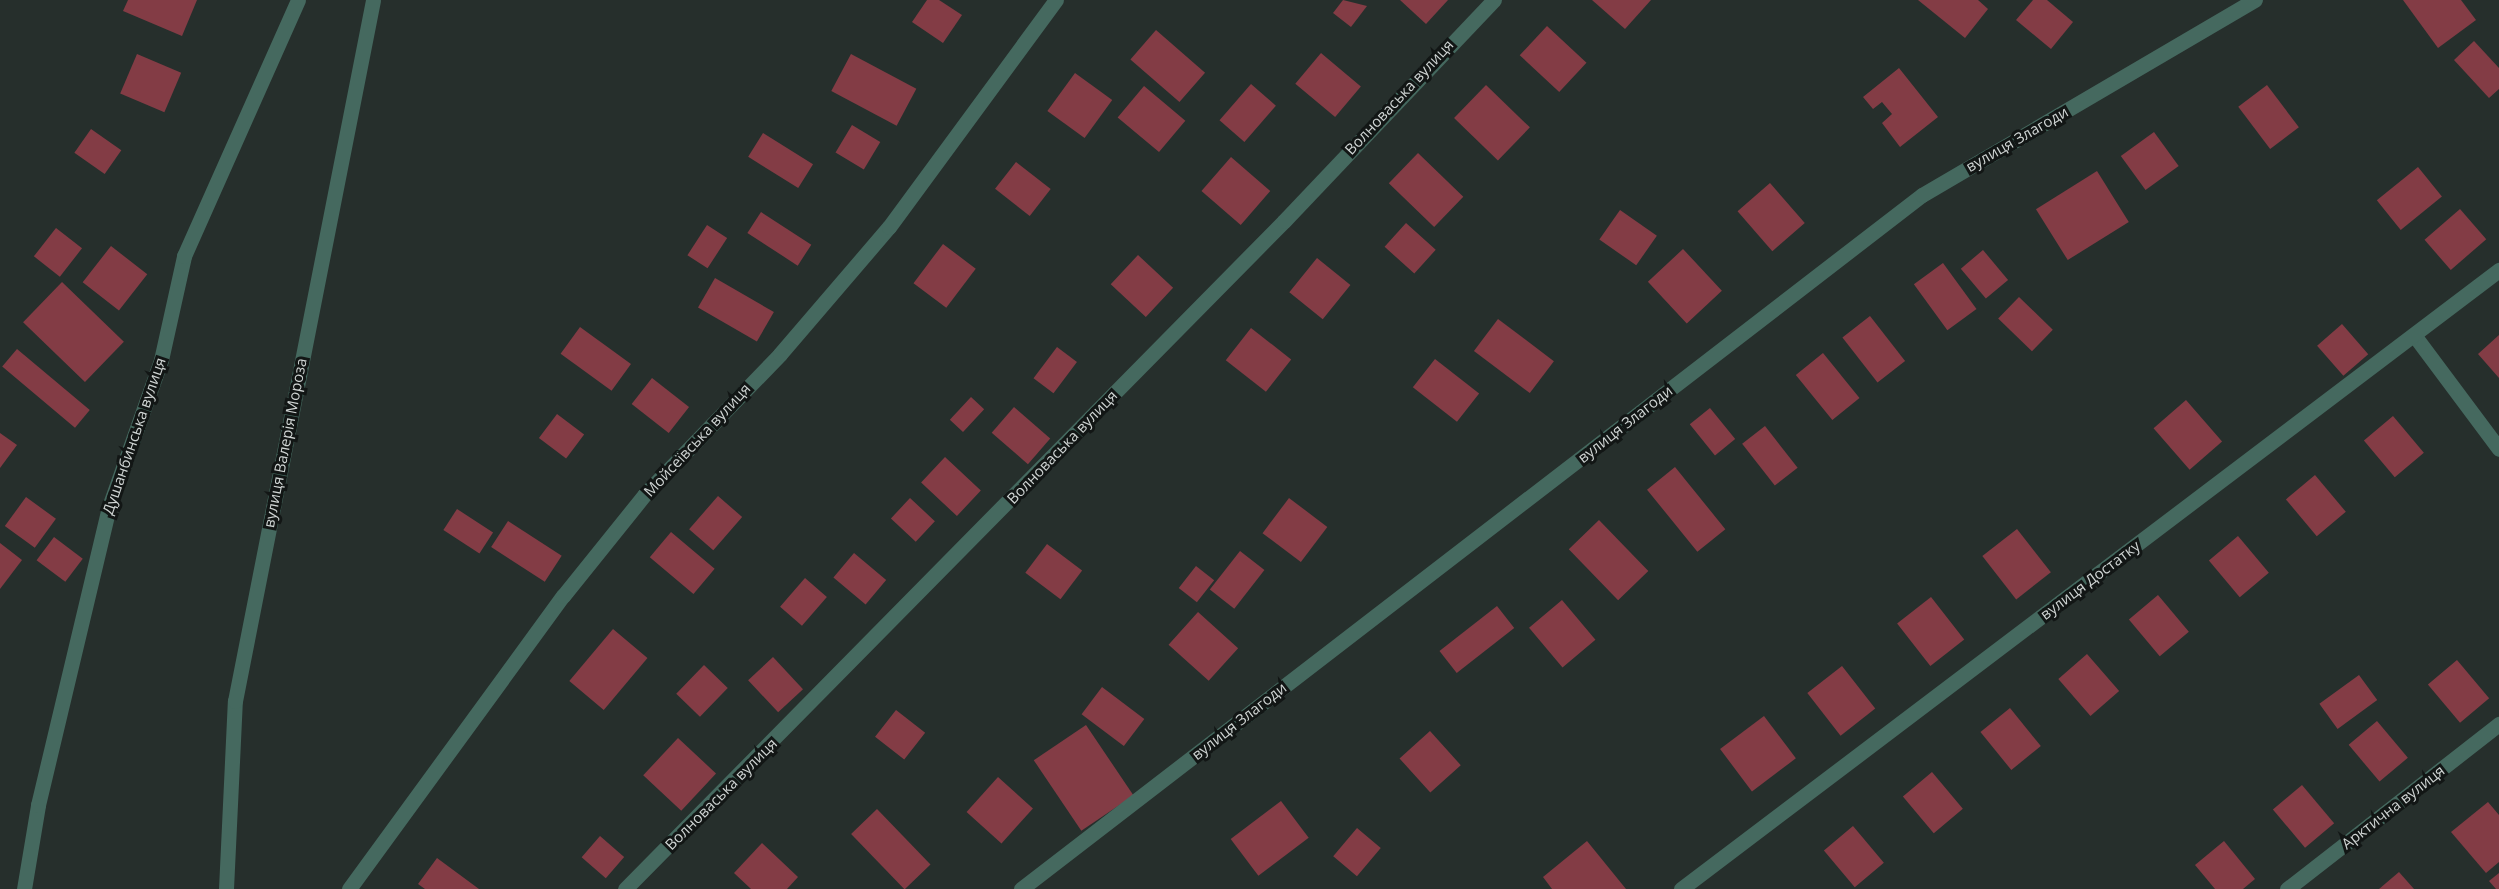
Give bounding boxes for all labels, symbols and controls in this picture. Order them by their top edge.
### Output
street label: Волноваська вулиця [1341,36,1457,158]
street label: вулиця Злагоди [1963,102,2071,176]
street label: Душанбинська вулиця [99,355,169,517]
street label: вулиця Валерія Мороза [260,357,310,529]
street label: Мойсеївська вулиця [640,380,754,500]
street label: вулиця Злагоди [1574,381,1676,467]
street label: Волноваська вулиця [1003,387,1121,507]
street label: вулиця Достатку [2037,537,2143,623]
street label: вулиця Злагоди [1188,678,1290,764]
street label: Волноваська вулиця [661,734,781,854]
street label: Арктична вулиця [2338,761,2448,853]

